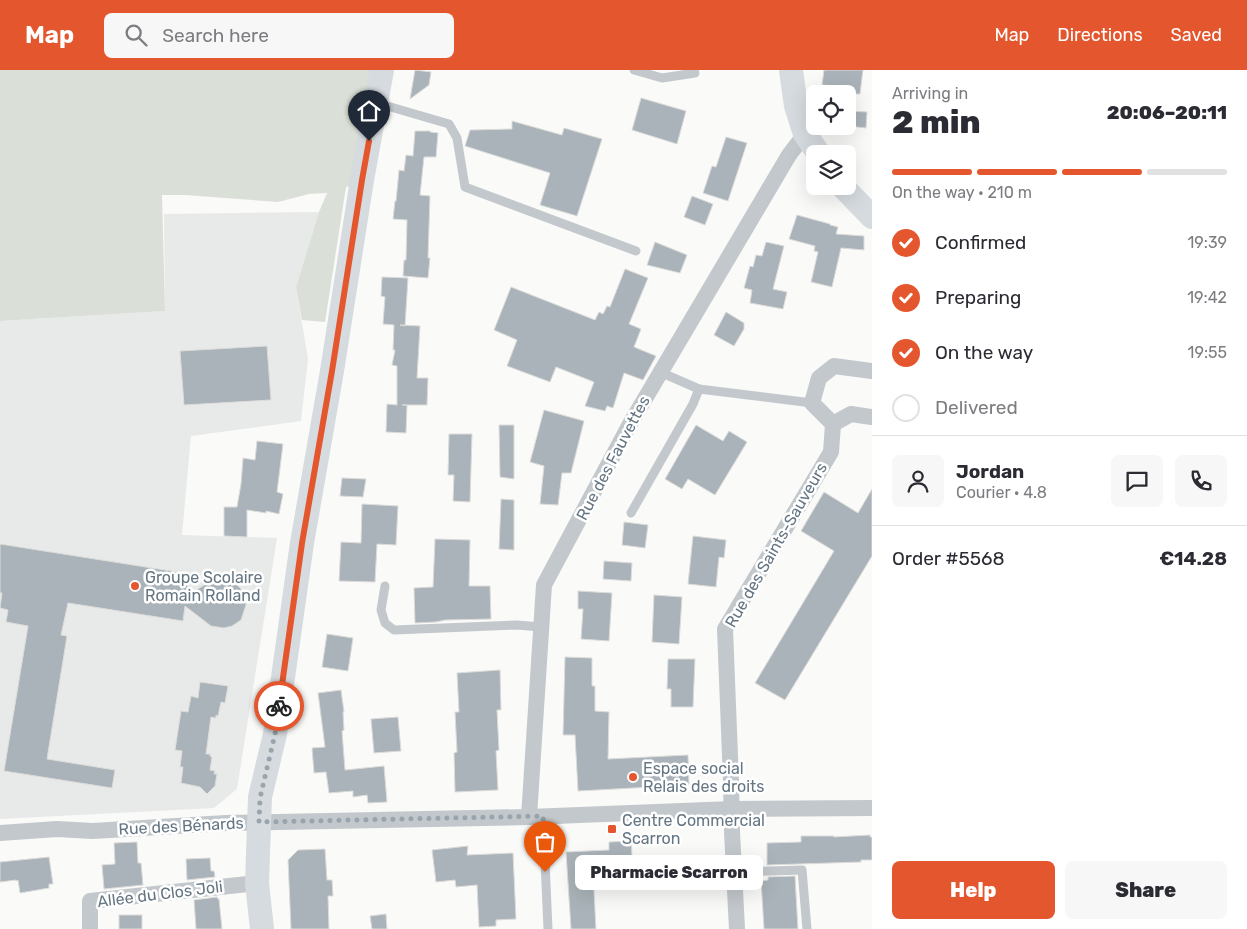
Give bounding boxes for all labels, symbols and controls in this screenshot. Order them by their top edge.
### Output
search box [104,13,454,58]
text: Map [25,21,74,49]
icon: search [122,21,150,49]
text: Search here [162,24,269,47]
text: Map [994,24,1029,46]
text: Directions [1057,24,1143,46]
text: Saved [1171,24,1222,46]
text: Arriving in [892,84,968,103]
map controls [806,85,856,195]
button: locate [806,85,856,135]
pin [348,90,390,141]
icon: home [355,97,383,125]
text: 20:06–20:11 [1107,101,1227,124]
text: 2 min [892,103,981,141]
button: layers [806,145,856,195]
text: On the way · 210 m [892,183,1032,202]
icon: check [892,229,920,257]
text: Confirmed [935,231,1026,254]
text: 19:39 [1187,233,1227,252]
icon: check [892,284,920,312]
text: Preparing [935,286,1021,309]
text: 19:42 [1187,288,1227,307]
icon: check [892,339,920,367]
text: On the way [935,341,1033,364]
text: 19:55 [1188,343,1227,362]
street label: Rue des Fauvettes [572,393,654,523]
text: Delivered [935,396,1018,419]
button: person [892,455,944,507]
button: chat [1111,455,1163,507]
button: phone [1175,455,1227,507]
street label: Rue des Saints-Sauveurs [721,459,831,631]
text: Jordan [956,460,1024,483]
text: Courier · 4.8 [956,483,1047,502]
text: Order #5568 [892,547,1005,570]
text: €14.28 [1159,547,1227,570]
place label: Groupe Scolaire Romain Rolland [145,568,263,605]
marker: Groupe Scolaire Romain Rolland [129,580,141,592]
courier [254,681,304,731]
icon: bike [265,692,293,720]
place label: Espace social Relais des droits [643,759,765,796]
marker: Espace social Relais des droits [627,771,639,783]
place label: Centre Commercial Scarron [622,811,765,848]
street label: Rue des Bénards [118,813,244,839]
pin [524,821,566,872]
marker: Centre Commercial Scarron [606,823,618,835]
icon: bag [531,828,559,856]
callout: Pharmacie Scarron [575,854,762,890]
button: Help [892,861,1055,919]
button: Share [1065,861,1227,919]
text: Pharmacie Scarron [590,863,748,882]
street label: Allée du Clos Joli [96,877,224,911]

